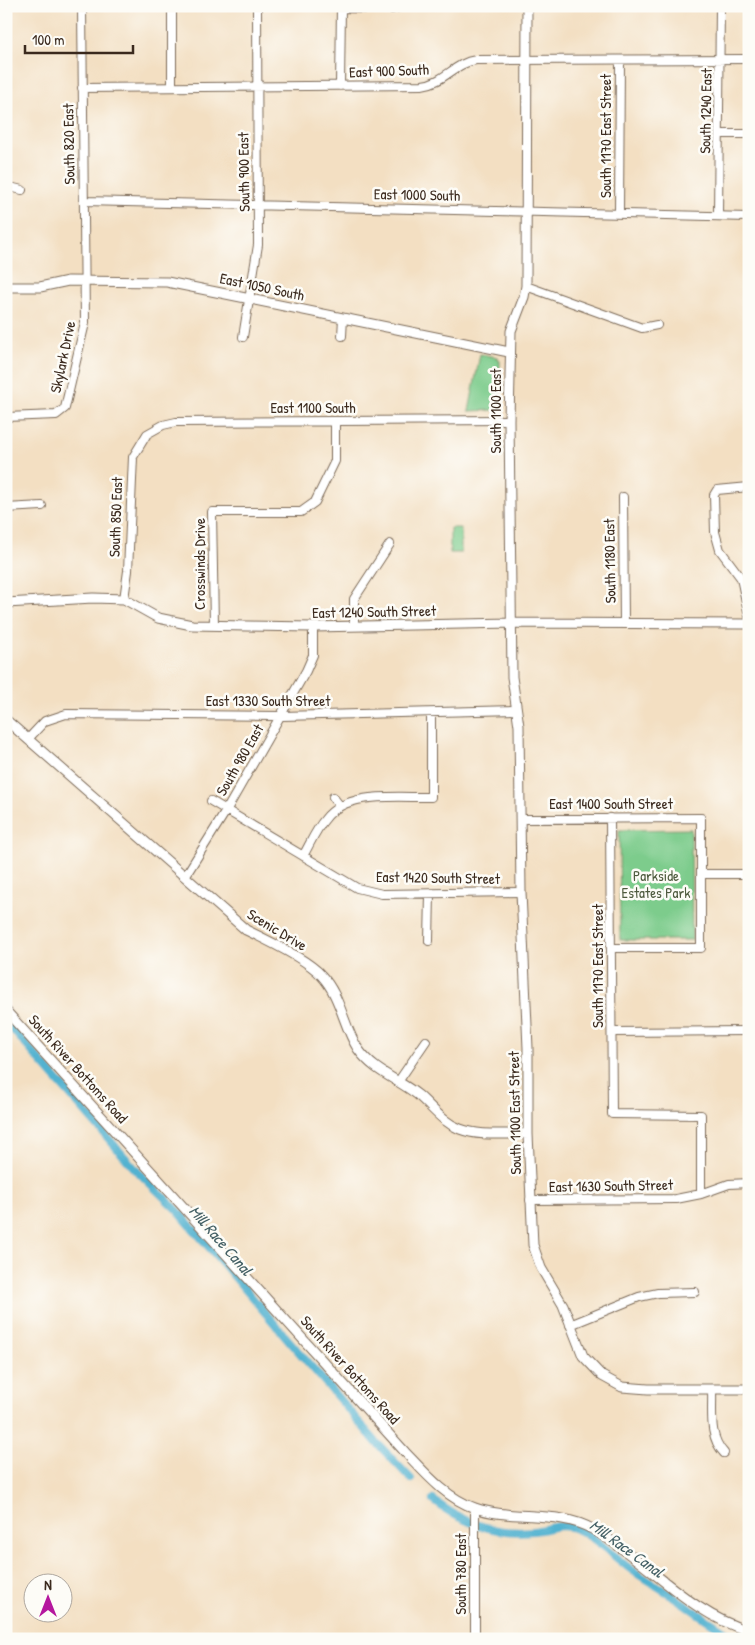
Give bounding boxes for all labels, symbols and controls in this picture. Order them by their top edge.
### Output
scale bar [25,22,132,54]
text: 100 m [32,29,65,50]
street label: East 900 South [349,59,429,82]
street label: South 1240 East [694,67,717,154]
street label: South 1170 East Street [595,73,616,198]
street label: South 820 East [57,103,80,185]
street label: South 900 East [232,131,255,212]
street label: East 1000 South [374,183,460,206]
street label: East 1050 South [218,267,306,306]
street label: Skylark Drive [45,319,80,395]
street label: South 1100 East [485,368,506,454]
street label: East 1100 South [270,397,356,418]
street label: South 850 East [104,476,127,557]
street label: Crosswinds Drive [189,518,210,610]
street label: South 1180 East [598,518,621,604]
street label: East 1240 South Street [312,600,437,623]
street label: East 1330 South Street [206,690,331,711]
street label: South 980 East [211,719,269,799]
street label: East 1400 South Street [549,793,674,814]
park label: Parkside Estates Park [622,865,690,903]
street label: East 1420 South Street [376,866,501,889]
street label: Scenic Drive [243,903,311,956]
street label: South 1170 East Street [587,903,608,1028]
street label: South River Bottoms Road [24,1010,133,1128]
street label: South 1100 East Street [503,1050,526,1175]
street label: East 1630 South Street [549,1174,674,1197]
water label: Mill Race Canal [184,1200,258,1280]
street label: South River Bottoms Road [296,1311,405,1429]
water label: Mill Race Canal [586,1514,669,1583]
street label: South 780 East [450,1532,471,1615]
north arrow [22,1572,72,1622]
text: N [44,1575,52,1594]

